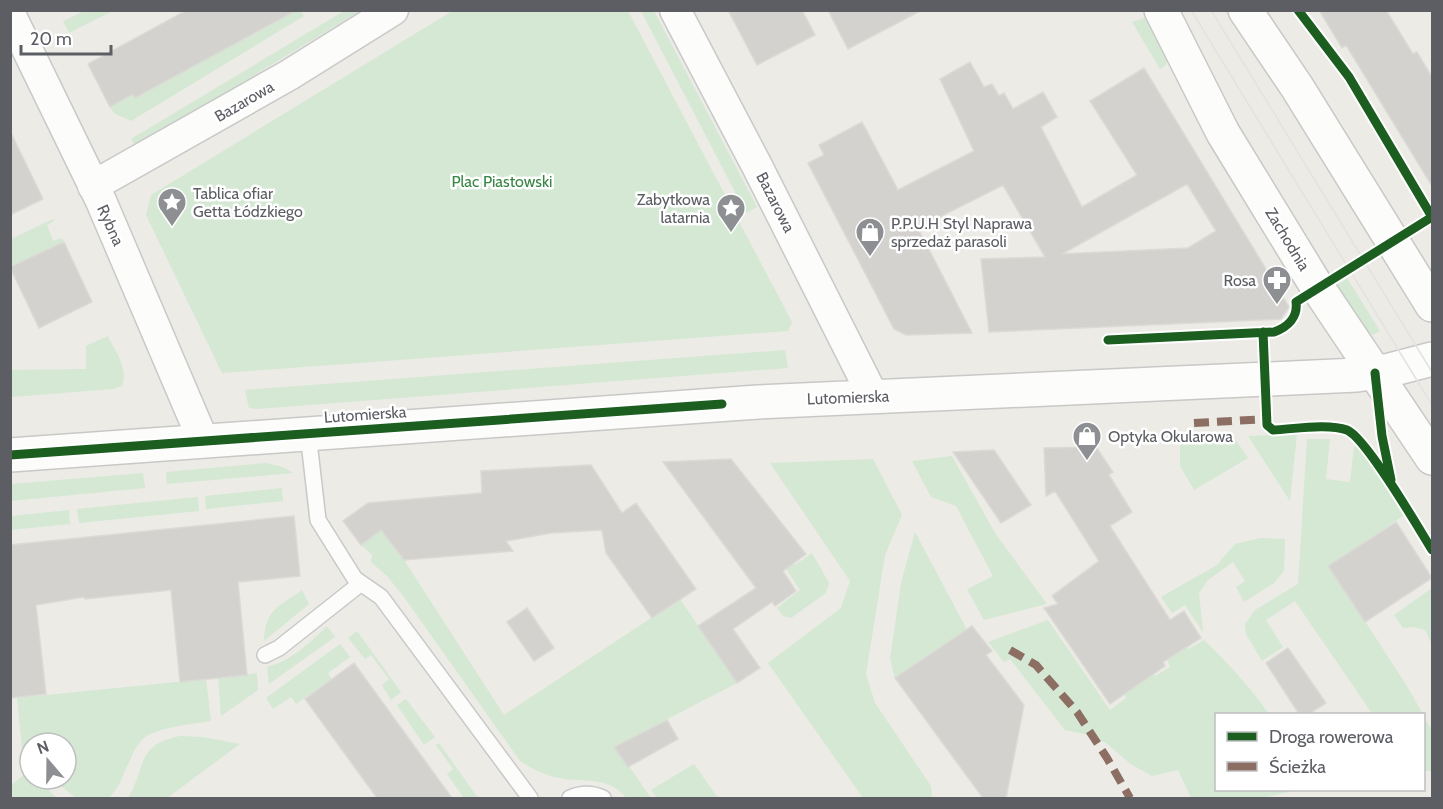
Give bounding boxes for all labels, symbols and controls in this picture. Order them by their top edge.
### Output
scale bar [21,18,111,56]
text: 20 m [30,28,72,50]
street label: Bazarowa [211,77,278,126]
street label: Bazarowa [752,169,799,236]
park label: Plac Piastowski [452,172,552,191]
place label: Tablica ofiar Getta Łódzkiego [193,184,303,221]
place icon: Tablica ofiar Getta Łódzkiego [156,186,188,228]
place label: Zabytkowa latarnia [637,190,710,227]
place icon: Zabytkowa latarnia [715,192,747,234]
street label: Rybna [93,202,128,249]
street label: Zachodnia [1261,204,1314,274]
place label: P.P.U.H Styl Naprawa sprzedaż parasoli [891,214,1032,251]
shop icon: P.P.U.H Styl Naprawa sprzedaż parasoli [854,216,886,258]
pharmacy icon: Rosa [1261,264,1293,306]
place label: Rosa [1224,271,1256,290]
street label: Lutomierska [806,387,890,408]
street label: Lutomierska [323,402,407,427]
shop icon: Optyka Okularowa [1071,420,1103,462]
place label: Optyka Okularowa [1108,427,1233,446]
legend [1215,713,1425,791]
text: Droga rowerowa [1269,726,1394,748]
north arrow [18,731,78,791]
text: N [34,737,52,758]
text: Ścieżka [1269,756,1326,778]

